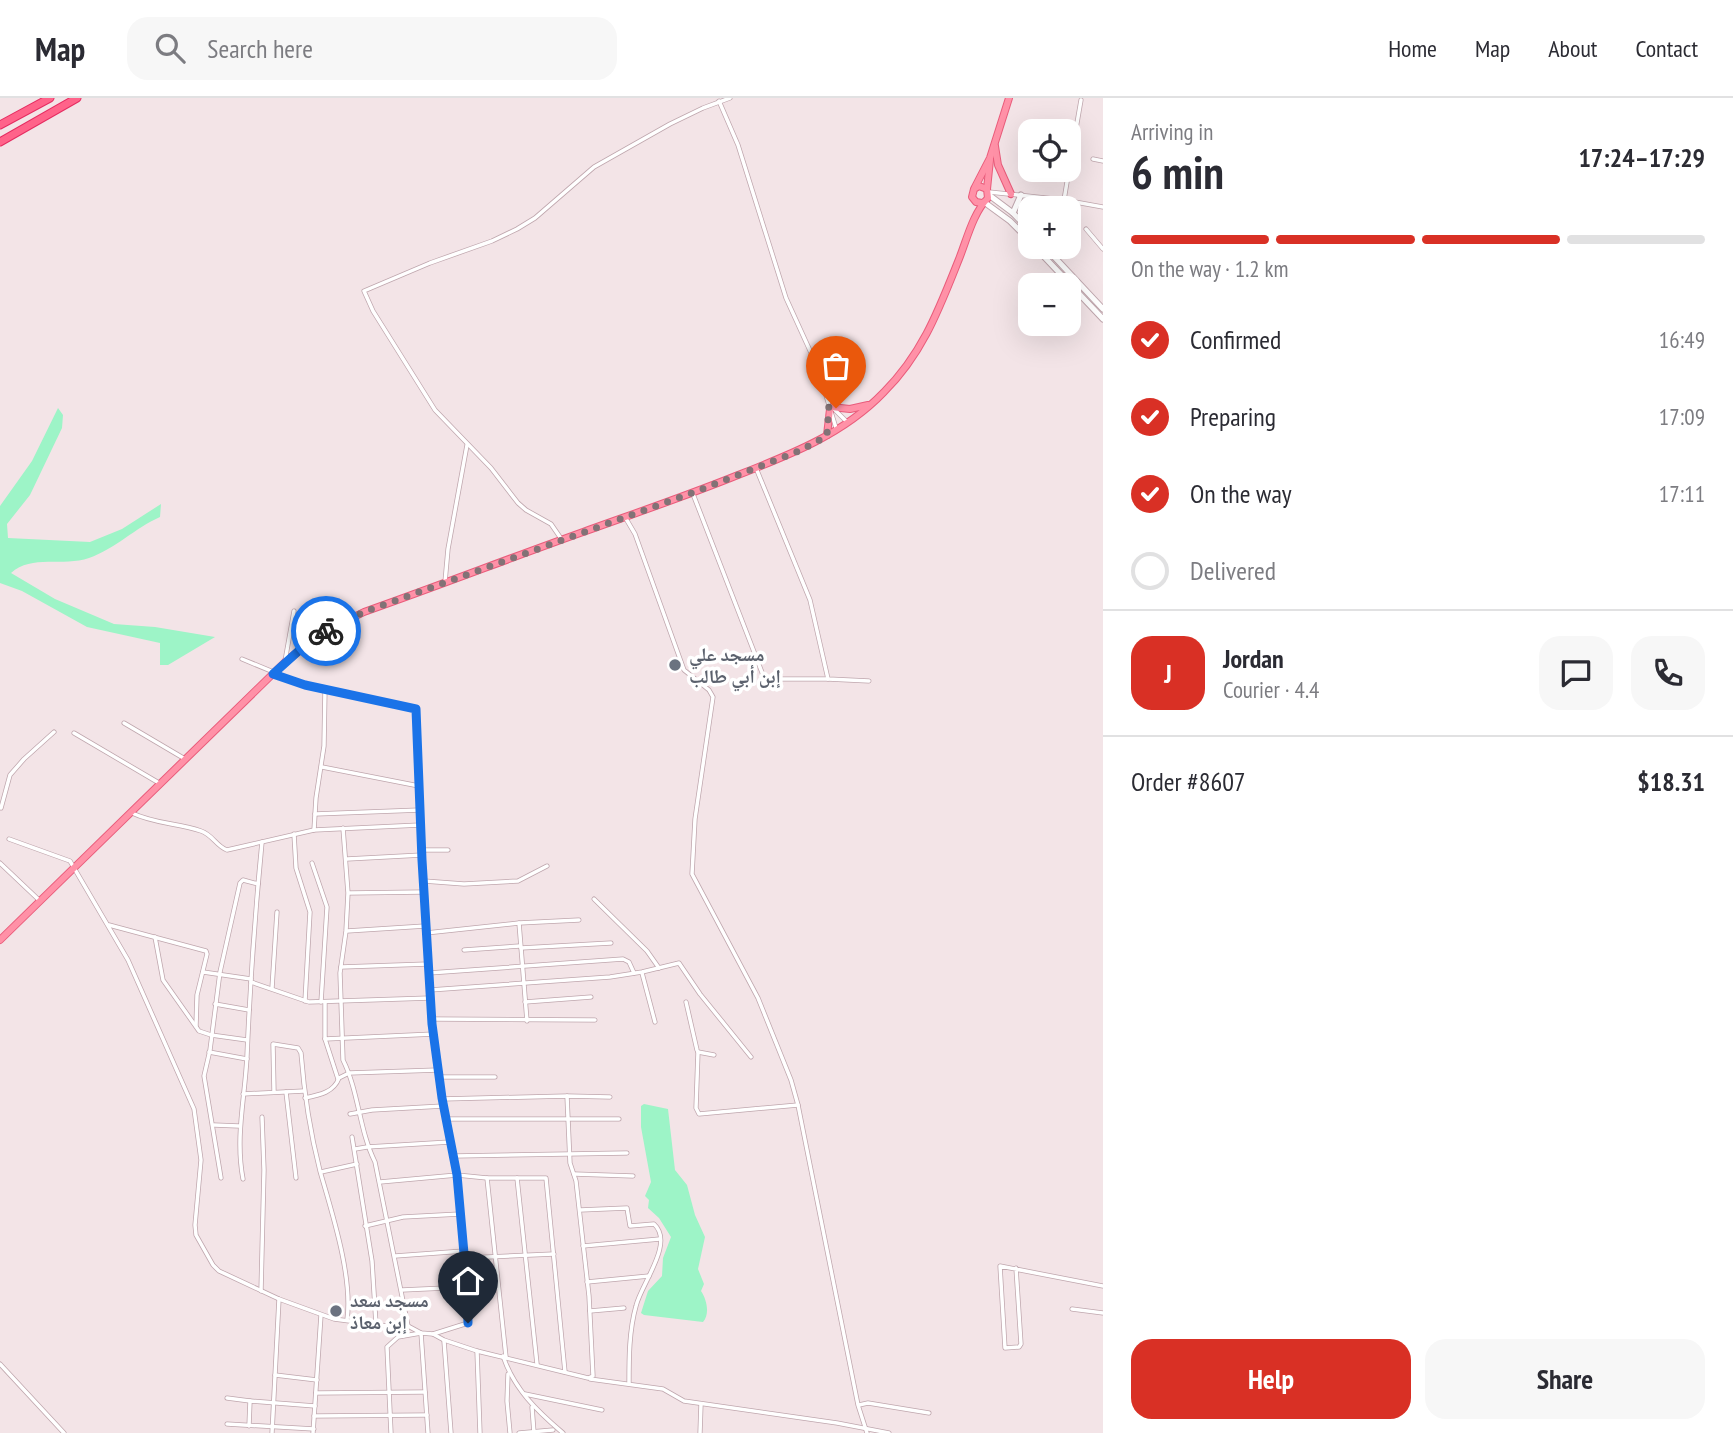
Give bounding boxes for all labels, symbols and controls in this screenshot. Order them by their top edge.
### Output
search box [127,17,617,80]
text: Map [35,27,85,70]
icon: search [151,29,189,67]
text: Search here [207,32,313,65]
text: Home [1388,33,1437,64]
text: Map [1475,33,1510,64]
text: About [1548,33,1597,64]
text: Contact [1635,33,1698,64]
text: Arriving in [1131,117,1213,146]
map controls [1018,119,1081,336]
button: locate [1018,119,1081,182]
text: 17:24–17:29 [1578,141,1705,174]
text: 6 min [1131,142,1224,202]
button: + [1018,196,1081,259]
text: On the way · 1.2 km [1131,254,1288,283]
button: − [1018,273,1081,336]
icon: check [1131,321,1169,359]
text: Confirmed [1190,323,1281,356]
text: 16:49 [1659,325,1705,354]
pin [806,336,866,408]
icon: bag [817,347,855,385]
icon: check [1131,398,1169,436]
text: Preparing [1190,400,1276,433]
text: 17:09 [1659,402,1705,431]
icon: check [1131,475,1169,513]
text: On the way [1190,477,1292,510]
text: 17:11 [1659,479,1705,508]
text: Delivered [1190,554,1276,587]
courier [291,596,361,666]
icon: bike [307,612,345,650]
button: chat [1539,636,1613,710]
button: phone [1631,636,1705,710]
place label: مسجد علي إبن أبي طالب [689,642,781,692]
text: Jordan [1223,642,1284,675]
marker: مسجد علي إبن أبي طالب [667,657,683,673]
text: J [1164,657,1172,690]
text: Courier · 4.4 [1223,675,1319,704]
text: Order #8607 [1131,765,1246,798]
text: $18.31 [1637,765,1705,798]
pin [438,1251,498,1323]
icon: home [449,1262,487,1300]
place label: مسجد سعد إبن معاذ [350,1288,429,1335]
marker: مسجد سعد إبن معاذ [328,1303,344,1319]
button: Help [1131,1339,1411,1419]
button: Share [1425,1339,1705,1419]

